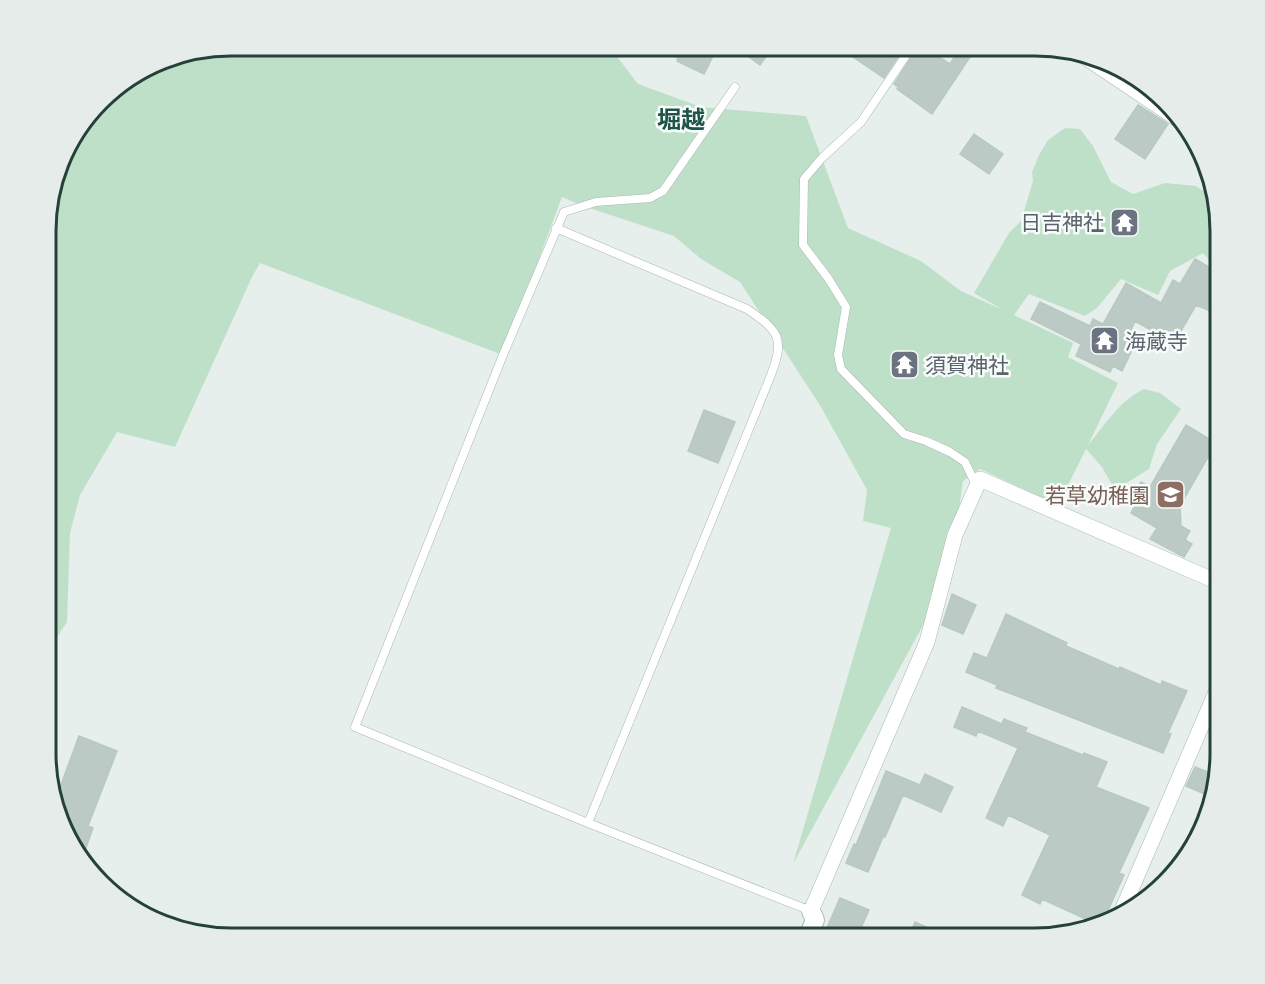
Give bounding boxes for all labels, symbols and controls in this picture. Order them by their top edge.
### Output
district label: 堀越 [657,102,705,135]
temple icon: 日吉神社 [1109,206,1141,238]
place label: 日吉神社 [1020,208,1104,236]
temple icon: 海蔵寺 [1088,325,1120,357]
place label: 海蔵寺 [1125,327,1188,355]
temple icon: 須賀神社 [888,349,920,381]
place label: 須賀神社 [925,351,1009,379]
school or university icon: 若草幼稚園 [1155,479,1187,511]
place label: 若草幼稚園 [1045,481,1150,509]

